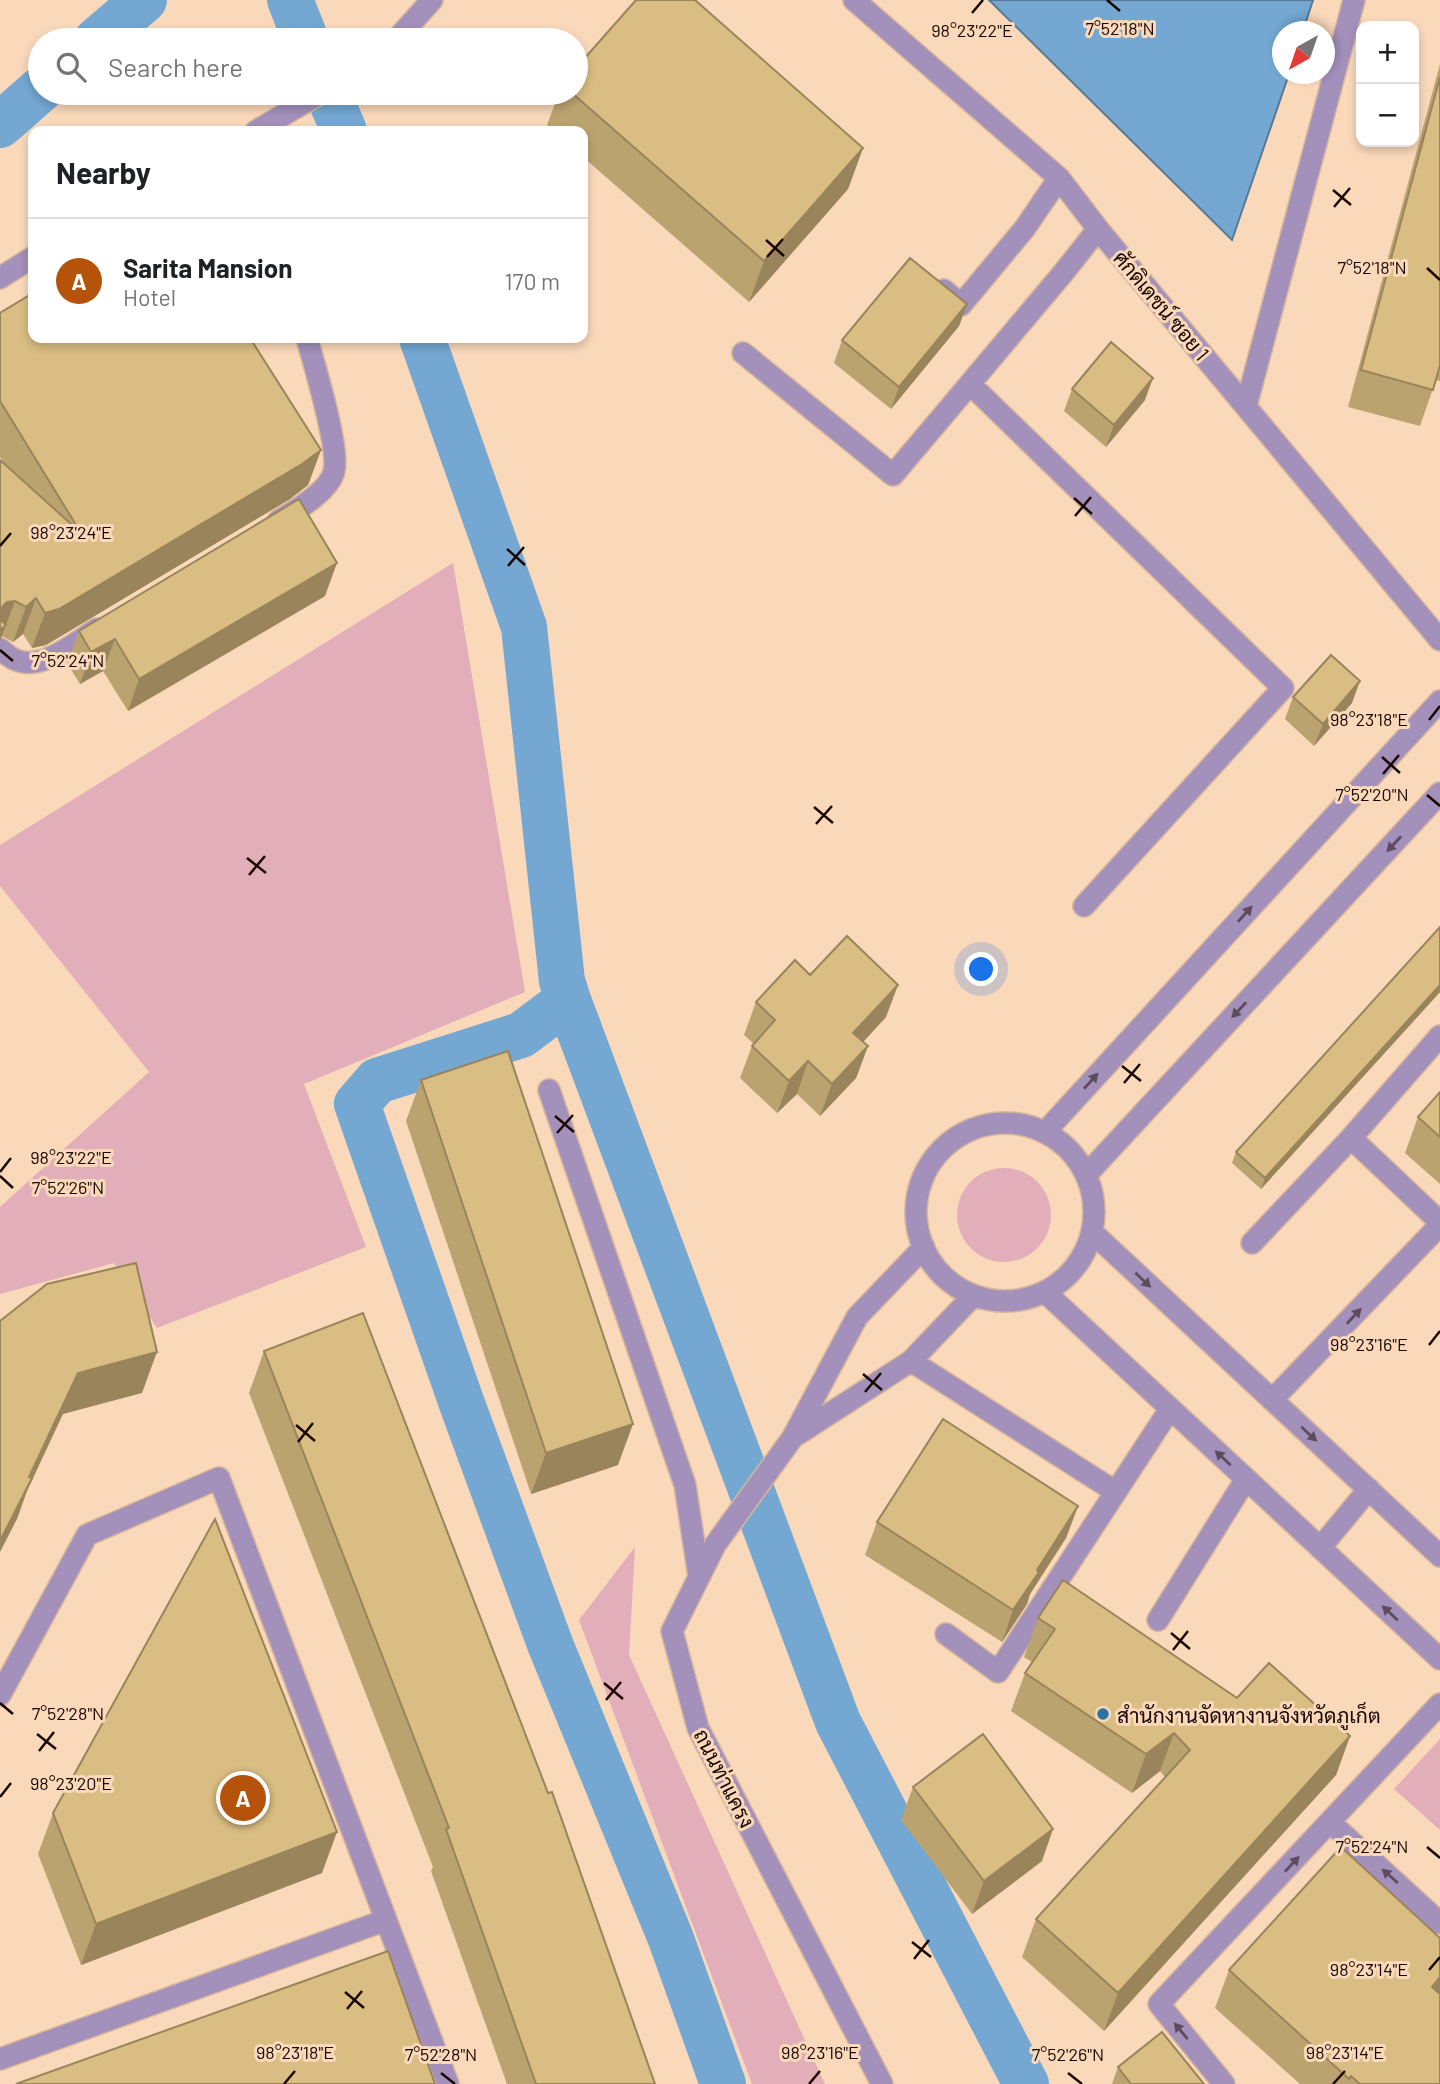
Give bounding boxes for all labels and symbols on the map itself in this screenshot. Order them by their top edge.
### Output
text: 7°52'18"N [1085,17,1155,39]
text: 98°23'22"E [931,19,1013,41]
north arrow [1272,21,1335,84]
street label: ศักดิเดชน์ ซอย 1 [1109,245,1215,365]
text: 7°52'18"N [1337,256,1407,278]
text: 98°23'24"E [30,521,112,543]
text: 7°52'24"N [32,649,104,671]
text: 98°23'18"E [1330,708,1408,730]
text: 7°52'20"N [1335,783,1409,805]
one-way arrow [1386,835,1402,852]
one-way arrow [1237,905,1253,923]
your location [964,952,998,986]
one-way arrow [1231,1001,1247,1019]
one-way arrow [1083,1073,1099,1090]
text: 98°23'22"E [30,1146,112,1168]
text: 7°52'26"N [32,1176,104,1198]
one-way arrow [1134,1271,1151,1287]
one-way arrow [1346,1307,1362,1325]
text: 98°23'16"E [1330,1333,1408,1355]
one-way arrow [1300,1426,1317,1442]
one-way arrow [1214,1450,1232,1466]
one-way arrow [1382,1605,1399,1621]
place label: สำนักงานจัดหางานจังหวัดภูเก็ต [1117,1701,1381,1731]
text: 7°52'28"N [32,1702,104,1724]
marker: สำนักงานจัดหางานจังหวัดภูเก็ต [1095,1706,1111,1722]
street label: ถนนท่าแครง [689,1724,761,1832]
text: 98°23'20"E [30,1772,112,1794]
pin: A [220,1772,266,1824]
text: 7°52'24"N [1336,1835,1408,1857]
one-way arrow [1283,1856,1299,1873]
one-way arrow [1382,1869,1399,1885]
text: 98°23'14"E [1330,1958,1408,1980]
one-way arrow [1174,2023,1189,2041]
text: 98°23'18"E [256,2041,334,2063]
text: 98°23'16"E [781,2041,859,2063]
text: 98°23'14"E [1306,2041,1384,2063]
text: 7°52'28"N [405,2043,477,2065]
text: 7°52'26"N [1032,2043,1104,2065]

